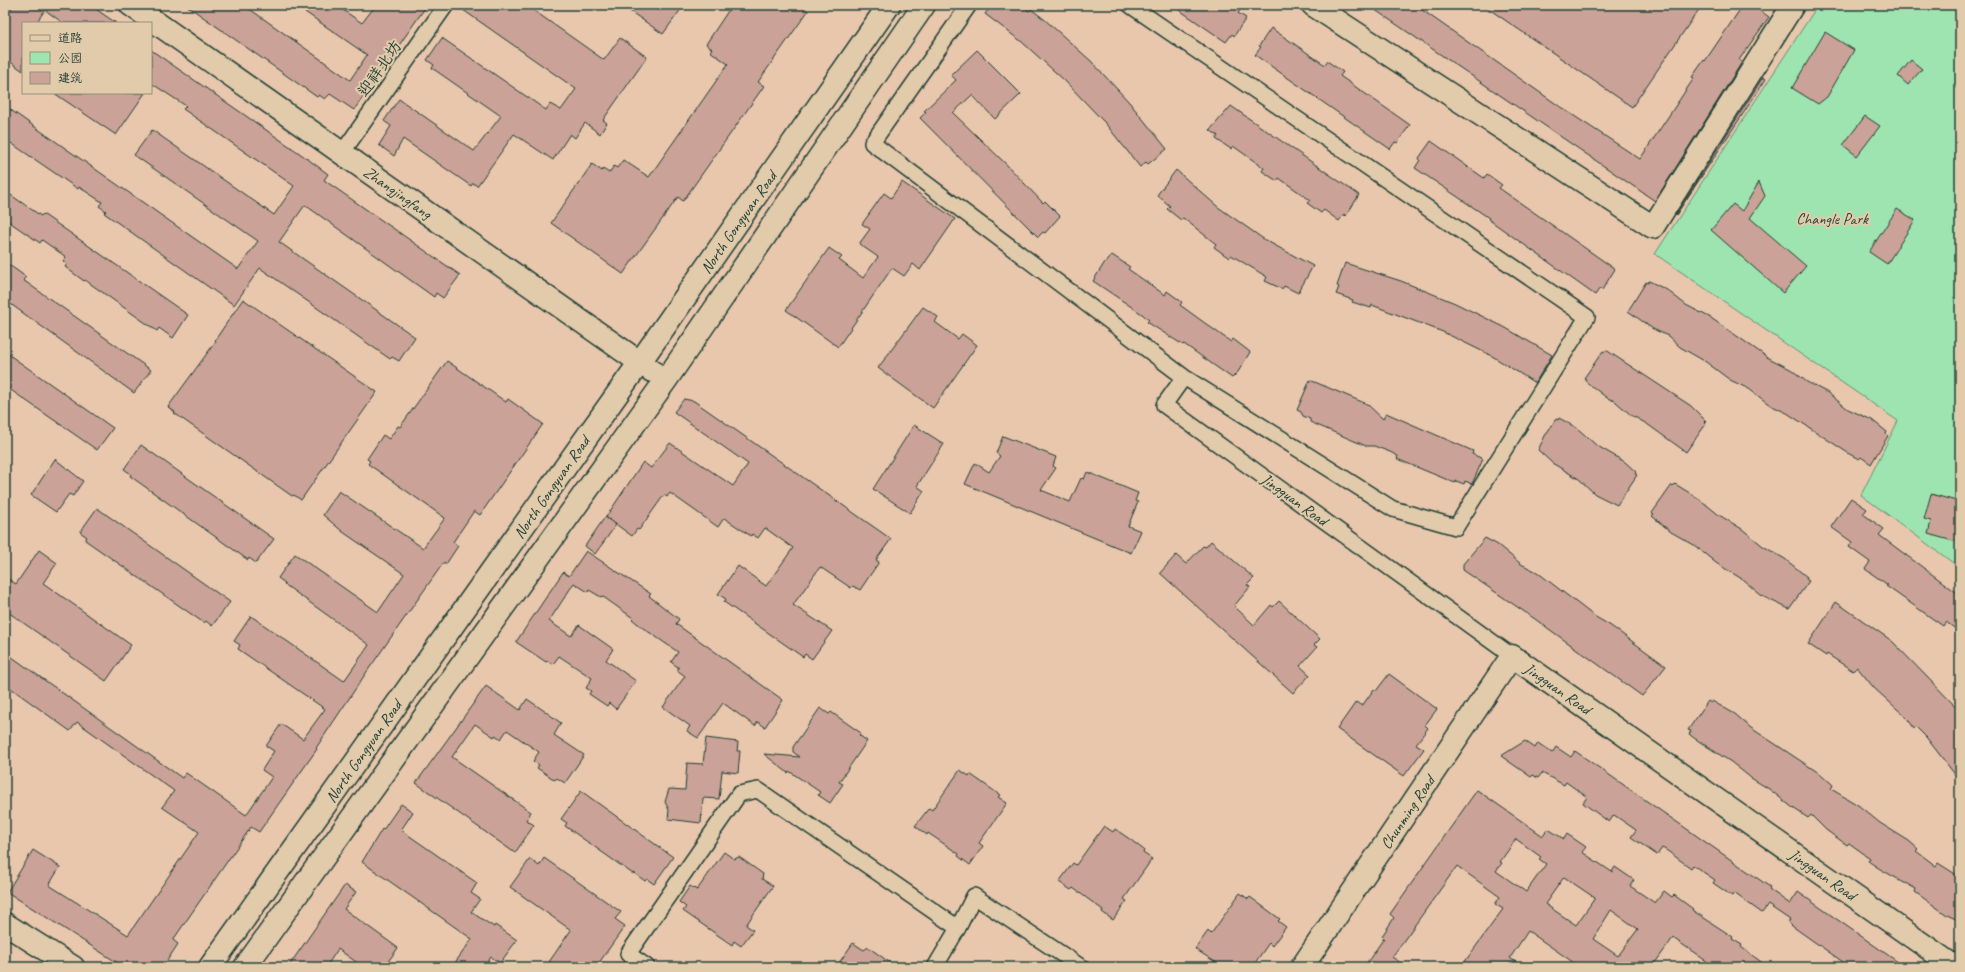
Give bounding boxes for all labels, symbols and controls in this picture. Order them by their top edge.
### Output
legend [22,22,152,94]
text: 道路 [58,30,82,46]
street label: 迎祥北坊 [353,37,406,101]
text: 公园 [58,50,82,66]
text: 建筑 [58,70,82,86]
street label: Zhangjingfang [359,162,437,224]
street label: North Gongyuan Road [696,165,783,278]
park label: Changle Park [1796,209,1869,229]
street label: North Gongyuan Road [509,430,596,543]
street label: Jingguan Road [1257,469,1334,532]
street label: Jingguan Road [1519,658,1597,721]
street label: North Gongyuan Road [321,694,408,807]
street label: Chunming Road [1376,770,1441,853]
street label: Jingguan Road [1784,844,1862,907]

